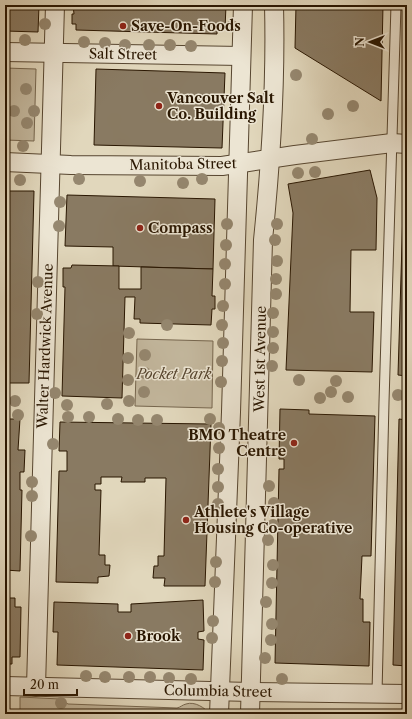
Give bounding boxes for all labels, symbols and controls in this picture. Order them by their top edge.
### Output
place label: Save-On-Foods [131,17,241,35]
marker: Save-On-Foods [118,21,128,31]
north arrow [350,22,390,62]
text: N [353,37,367,47]
street label: Salt Street [89,44,157,64]
place label: Vancouver Salt Co. Building [166,89,275,123]
marker: Vancouver Salt Co. Building [154,101,164,111]
street label: Manitoba Street [129,154,237,174]
place label: Compass [148,219,213,237]
marker: Compass [135,223,145,233]
street label: Walter Hardwick Avenue [33,263,57,430]
street label: West 1st Avenue [250,305,270,413]
park label: Pocket Park [135,365,212,383]
place label: BMO Theatre Centre [188,426,286,460]
marker: BMO Theatre Centre [289,438,299,448]
place label: Athlete's Village Housing Co-operative [193,503,352,537]
marker: Athlete's Village Housing Co-operative [181,515,191,525]
place label: Brook [136,627,181,645]
marker: Brook [123,631,133,641]
scale bar [24,671,77,697]
text: 20 m [30,677,59,692]
street label: Columbia Street [164,681,272,701]

